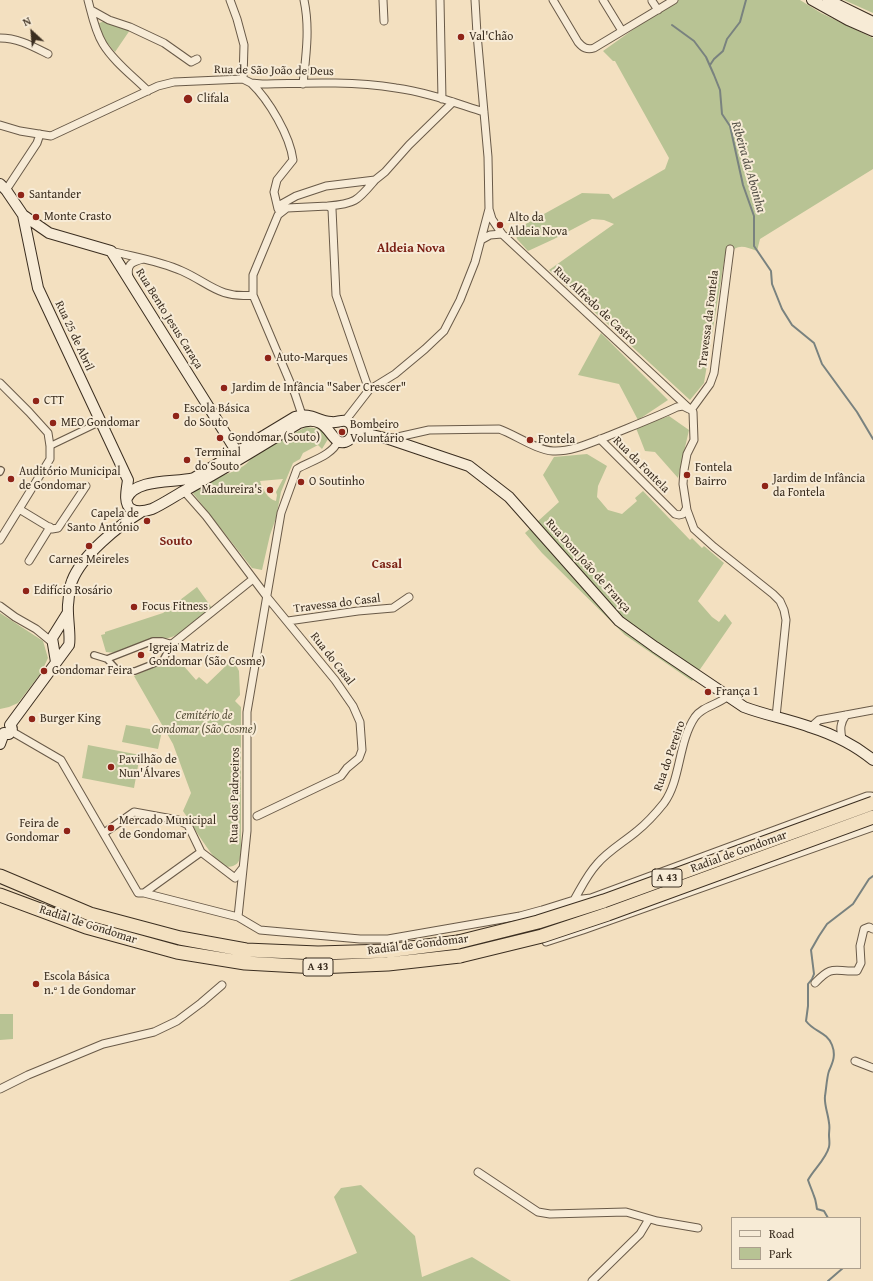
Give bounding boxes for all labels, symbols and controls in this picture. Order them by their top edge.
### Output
north arrow [12,12,52,52]
text: N [20,12,34,30]
place label: Val'Chão [469,30,513,44]
marker: Val'Chão [456,32,466,42]
street label: Rua de São João de Deus [214,63,334,79]
place label: Clifala [197,92,229,106]
marker: Clifala [182,93,194,105]
water label: Ribeira da Aboinha [727,119,769,215]
place label: Santander [29,188,81,202]
marker: Santander [16,190,26,200]
place label: Monte Crasto [44,210,111,224]
place label: Alto da Aldeia Nova [508,211,568,239]
marker: Monte Crasto [31,212,41,222]
marker: Alto da Aldeia Nova [495,220,505,230]
district label: Aldeia Nova [377,241,445,257]
street label: Rua Alfredo de Castro [550,264,640,348]
street label: Rua Bento Jesus Caraça [132,266,206,372]
street label: Travessa da Fontela [696,269,722,369]
street label: Rua 25 de Abril [51,299,97,373]
place label: Auto-Marques [276,351,348,365]
marker: Auto-Marques [263,353,273,363]
place label: Jardim de Infância "Saber Crescer" [232,381,406,395]
marker: Jardim de Infância "Saber Crescer" [219,383,229,393]
place label: CTT [44,394,64,408]
marker: CTT [31,396,41,406]
place label: Escola Básica do Souto [184,402,250,430]
marker: Escola Básica do Souto [171,411,181,421]
place label: MEO Gondomar [61,416,140,430]
marker: MEO Gondomar [48,418,58,428]
place label: Bombeiro Voluntário [350,418,404,446]
marker: Bombeiro Voluntário [337,427,347,437]
place label: Gondomar (Souto) [228,431,320,445]
marker: Gondomar (Souto) [215,433,225,443]
place label: Fontela [538,433,575,447]
street label: Rua da Fontela [610,434,672,496]
marker: Fontela [525,435,535,445]
place label: Terminal do Souto [195,446,241,474]
marker: Terminal do Souto [182,455,192,465]
place label: Fontela Bairro [695,461,732,489]
place label: Auditório Municipal de Gondomar [19,465,121,493]
marker: Fontela Bairro [682,470,692,480]
place label: Jardim de Infância da Fontela [773,472,865,500]
marker: Auditório Municipal de Gondomar [6,474,16,484]
place label: O Soutinho [309,475,365,489]
marker: O Soutinho [296,477,306,487]
marker: Jardim de Infância da Fontela [760,481,770,491]
place label: Madureira's [201,483,262,497]
marker: Madureira's [265,485,275,495]
place label: Capela de Santo António [67,507,139,535]
marker: Capela de Santo António [142,516,152,526]
street label: Rua Dom João de França [542,516,634,616]
district label: Souto [159,534,193,550]
marker: Carnes Meireles [84,541,94,551]
place label: Carnes Meireles [49,553,129,567]
district label: Casal [372,557,402,573]
place label: Edifício Rosário [34,584,112,598]
marker: Edifício Rosário [21,586,31,596]
street label: Travessa do Casal [293,592,381,616]
place label: Focus Fitness [142,600,208,614]
marker: Focus Fitness [129,602,139,612]
street label: Rua do Casal [307,630,357,688]
place label: Igreja Matriz de Gondomar (São Cosme) [149,641,265,669]
marker: Igreja Matriz de Gondomar (São Cosme) [136,650,146,660]
place label: Gondomar Feira [52,664,132,678]
marker: Gondomar Feira [39,666,49,676]
place label: França 1 [716,685,759,699]
marker: França 1 [703,687,713,697]
park label: Cemitério de Gondomar (São Cosme) [152,709,256,737]
place label: Burger King [40,712,101,726]
marker: Burger King [27,714,37,724]
street label: Rua do Pereiro [651,719,689,793]
street label: Rua dos Padroeiros [227,747,243,843]
place label: Pavilhão de Nun'Álvares [119,753,180,781]
marker: Pavilhão de Nun'Álvares [106,762,116,772]
place label: Mercado Municipal de Gondomar [119,814,216,842]
place label: Feira de Gondomar [6,817,59,845]
marker: Mercado Municipal de Gondomar [106,823,116,833]
marker: Feira de Gondomar [62,826,72,836]
street label: Radial de Gondomar [689,828,789,876]
road number: A 43 [652,869,682,887]
street label: Radial de Gondomar [37,902,139,948]
street label: Radial de Gondomar [367,932,469,958]
road number: A 43 [303,958,333,976]
place label: Escola Básica n.º 1 de Gondomar [44,970,136,998]
marker: Escola Básica n.º 1 de Gondomar [31,979,41,989]
legend [731,1217,861,1269]
text: Road [769,1225,794,1242]
text: Park [769,1245,792,1262]

